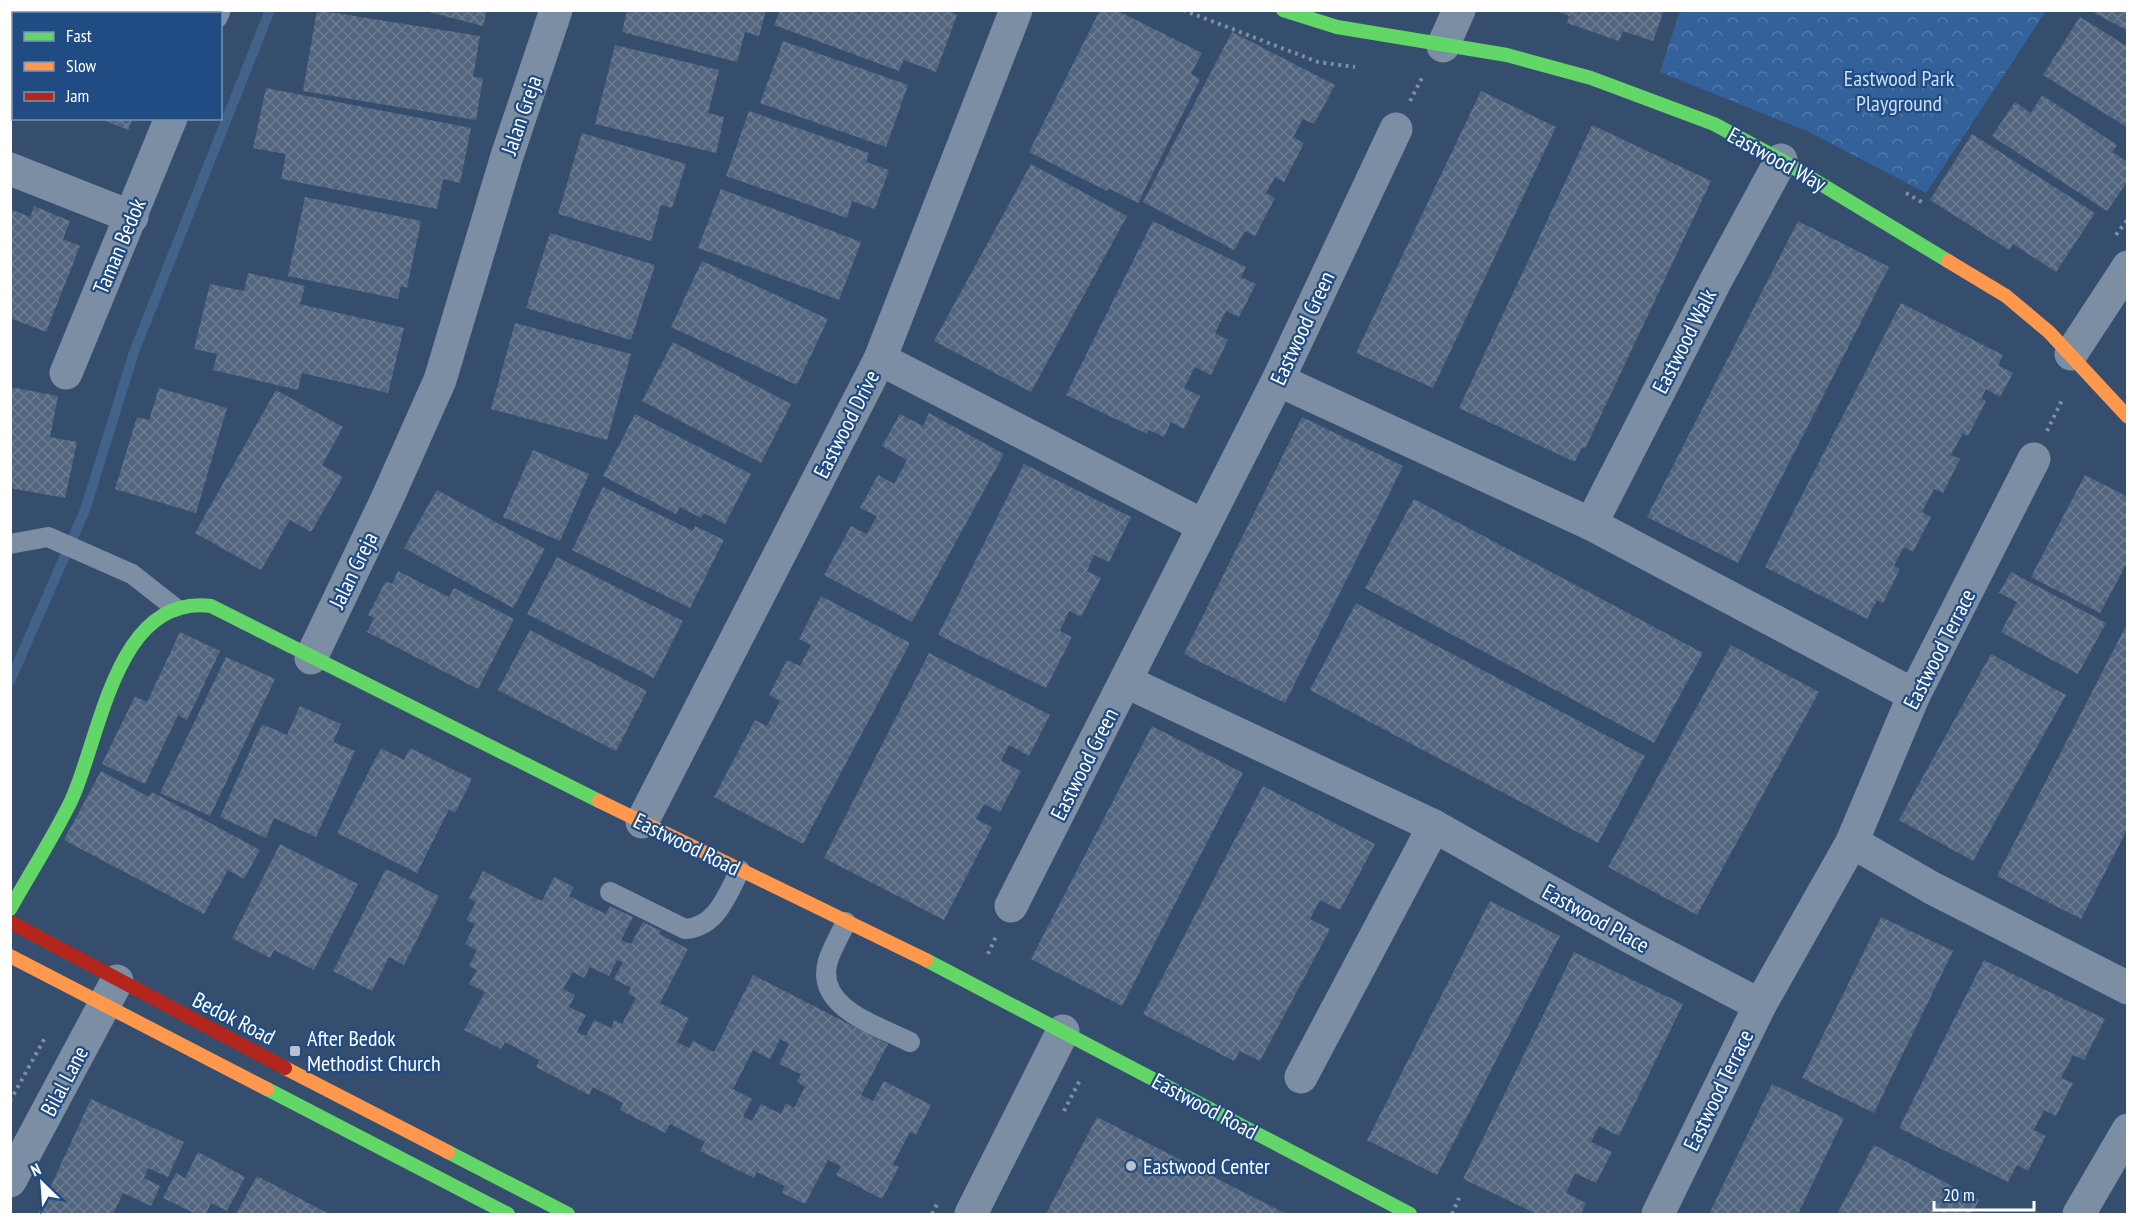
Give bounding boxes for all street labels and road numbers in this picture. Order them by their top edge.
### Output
street label: Jalan Greja [494,72,548,159]
street label: Eastwood Way [1723,120,1832,198]
street label: Taman Bedok [86,194,152,298]
street label: Eastwood Green [1263,267,1341,389]
street label: Eastwood Walk [1646,284,1723,398]
street label: Eastwood Drive [807,365,885,483]
street label: Jalan Greja [322,527,384,614]
street label: Eastwood Terrace [1897,584,1981,714]
street label: Eastwood Green [1044,703,1124,825]
street label: Eastwood Road [629,806,745,882]
street label: Eastwood Place [1538,877,1654,959]
street label: Bedok Road [188,985,280,1051]
street label: Eastwood Terrace [1677,1025,1759,1155]
street label: Bilal Lane [34,1041,94,1121]
street label: Eastwood Road [1148,1067,1262,1145]

